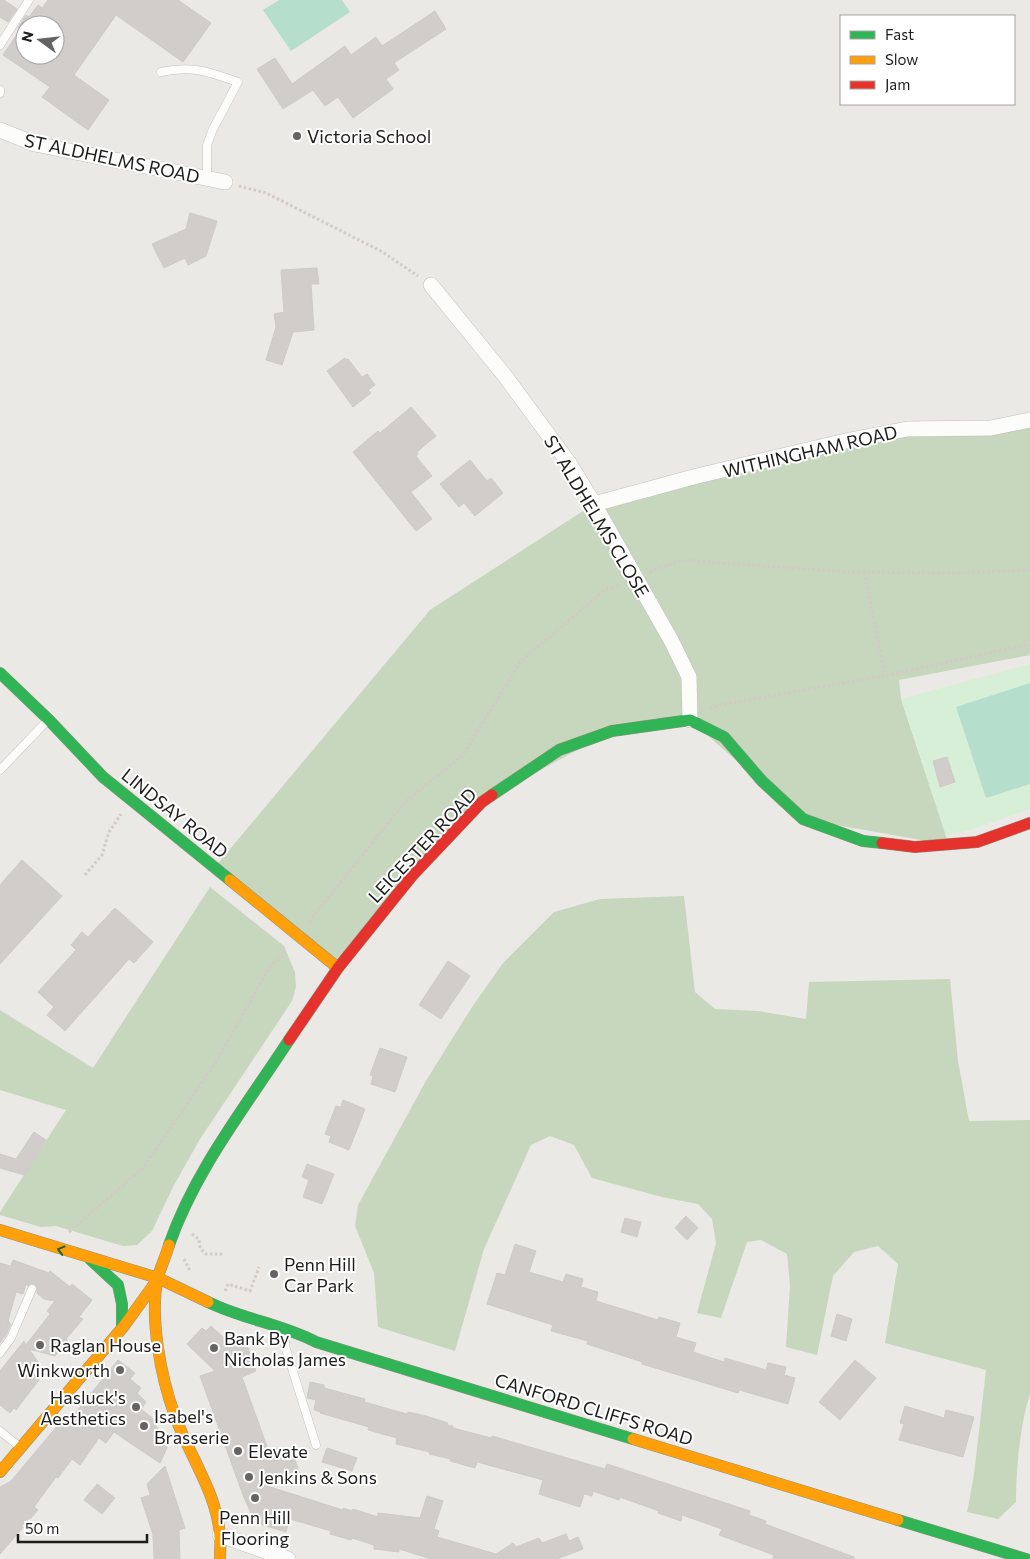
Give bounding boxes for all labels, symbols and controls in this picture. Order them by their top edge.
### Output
north arrow [15,15,65,65]
legend [840,15,1015,105]
text: Fast [885,25,914,43]
text: N [17,29,37,44]
text: Slow [885,50,918,68]
text: Jam [885,75,910,93]
place label: Victoria School [307,125,431,147]
street label: ST ALDHELMS ROAD [22,129,202,187]
marker: Victoria School [291,130,303,142]
street label: WITHINGHAM ROAD [721,420,899,482]
street label: ST ALDHELMS CLOSE [540,431,654,601]
street label: LINDSAY ROAD [117,763,233,863]
street label: LEICESTER ROAD [363,783,481,907]
one-way arrow [57,1245,66,1255]
place label: Penn Hill Car Park [284,1253,356,1296]
marker: Penn Hill Car Park [268,1268,280,1280]
place label: Bank By Nicholas James [224,1327,346,1370]
place label: Raglan House [50,1334,161,1356]
marker: Raglan House [34,1339,46,1351]
marker: Bank By Nicholas James [208,1342,220,1354]
place label: Winkworth [17,1359,110,1381]
marker: Winkworth [114,1364,126,1376]
street label: CANFORD CLIFFS ROAD [492,1368,696,1450]
place label: Hasluck's Aesthetics [40,1386,126,1429]
marker: Hasluck's Aesthetics [130,1401,142,1413]
place label: Isabel's Brasserie [154,1405,229,1448]
marker: Isabel's Brasserie [138,1420,150,1432]
place label: Elevate [248,1440,308,1462]
marker: Elevate [232,1445,244,1457]
place label: Jenkins & Sons [259,1466,377,1488]
marker: Jenkins & Sons [243,1471,255,1483]
marker: Penn Hill Flooring [249,1492,261,1504]
place label: Penn Hill Flooring [219,1506,291,1549]
scale bar [18,1512,146,1544]
text: 50 m [25,1519,59,1537]

